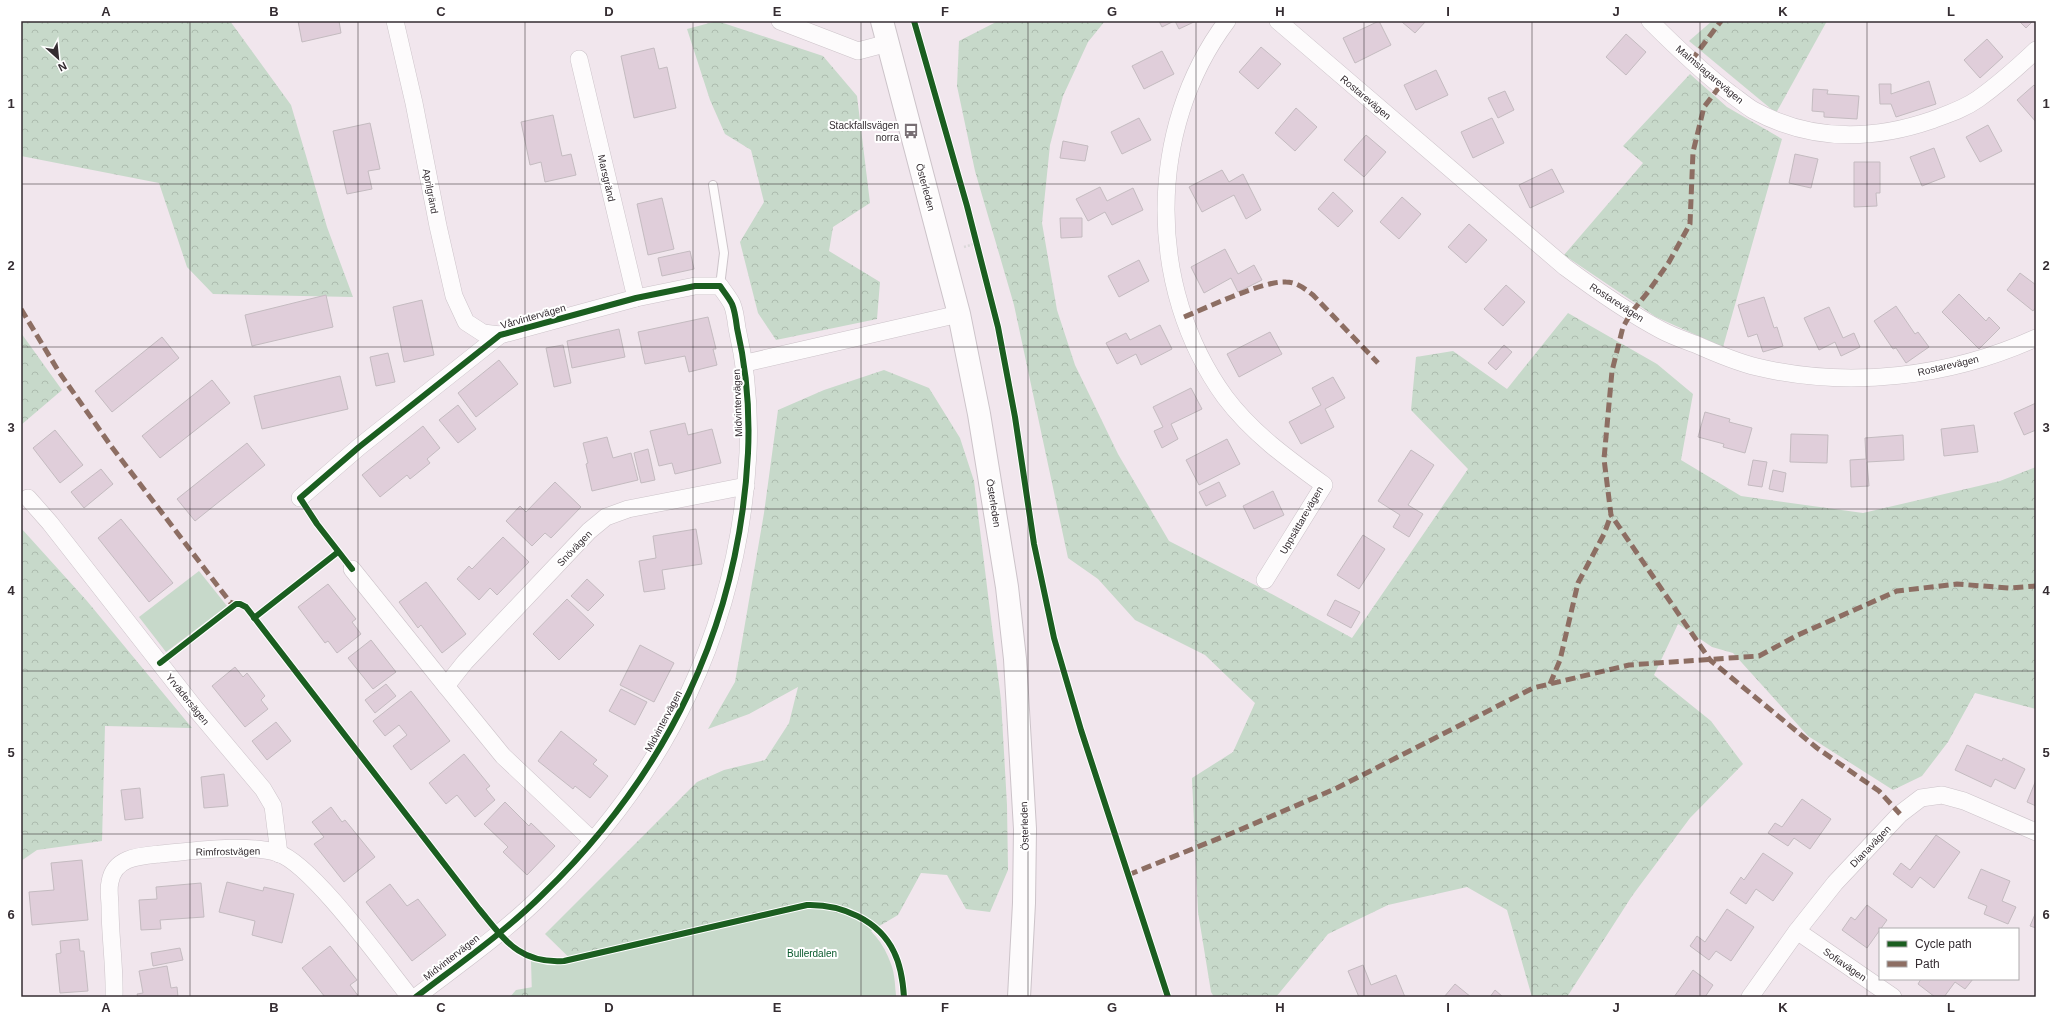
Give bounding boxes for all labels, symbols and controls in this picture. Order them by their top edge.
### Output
text: A [101,4,111,19]
text: B [269,4,279,19]
text: C [436,4,446,19]
text: D [604,4,614,19]
text: E [773,4,782,19]
text: F [941,4,949,19]
text: G [1107,4,1117,19]
text: H [1275,4,1285,19]
text: I [1446,4,1450,19]
text: J [1612,4,1620,19]
text: K [1778,4,1788,19]
text: L [1947,4,1955,19]
north arrow [38,38,78,78]
street label: Malmslagarevägen [1674,43,1746,106]
text: N [56,60,69,74]
street label: Rostarevägen [1338,73,1393,122]
text: 1 [7,96,15,111]
text: 1 [2042,96,2050,111]
place label: Stackfallsvägen norra [829,120,899,143]
bus stop icon: Stackfallsvägen norra [902,122,920,140]
street label: Marsgränd [596,154,617,203]
street label: Österleden [914,162,937,212]
street label: Aprilgränd [421,168,440,215]
text: 2 [7,258,15,273]
text: 2 [2042,258,2050,273]
street label: Rostarevägen [1588,281,1646,324]
street label: Vårvintervägen [499,302,567,331]
street label: Rostarevägen [1917,353,1980,378]
street label: Midvintervägen [731,369,744,437]
text: 3 [7,420,15,435]
text: 3 [2042,420,2050,435]
street label: Österleden [984,478,1003,528]
street label: Uppsättarevägen [1278,485,1325,556]
street label: Snövägen [555,528,594,568]
text: 4 [7,583,15,598]
text: 4 [2042,583,2050,598]
street label: Yrvädersägen [164,672,211,727]
street label: Midvintervägen [643,689,684,754]
text: 5 [7,745,15,760]
text: 5 [2042,745,2050,760]
street label: Österleden [1018,801,1031,851]
street label: Dianavägen [1848,823,1893,869]
street label: Rimfrostvägen [196,845,260,858]
text: 6 [7,907,15,922]
text: 6 [2042,907,2050,922]
legend [1879,928,2019,980]
street label: Midvintervägen [421,932,481,983]
text: Cycle path [1915,937,1972,951]
street label: Sofiavägen [1821,946,1868,983]
park label: Bullerdalen [787,948,837,959]
text: Path [1915,957,1940,971]
text: A [101,1000,111,1015]
text: B [269,1000,279,1015]
text: C [436,1000,446,1015]
text: D [604,1000,614,1015]
text: E [773,1000,782,1015]
text: F [941,1000,949,1015]
text: G [1107,1000,1117,1015]
text: H [1275,1000,1285,1015]
text: I [1446,1000,1450,1015]
text: J [1612,1000,1620,1015]
text: K [1778,1000,1788,1015]
text: L [1947,1000,1955,1015]

